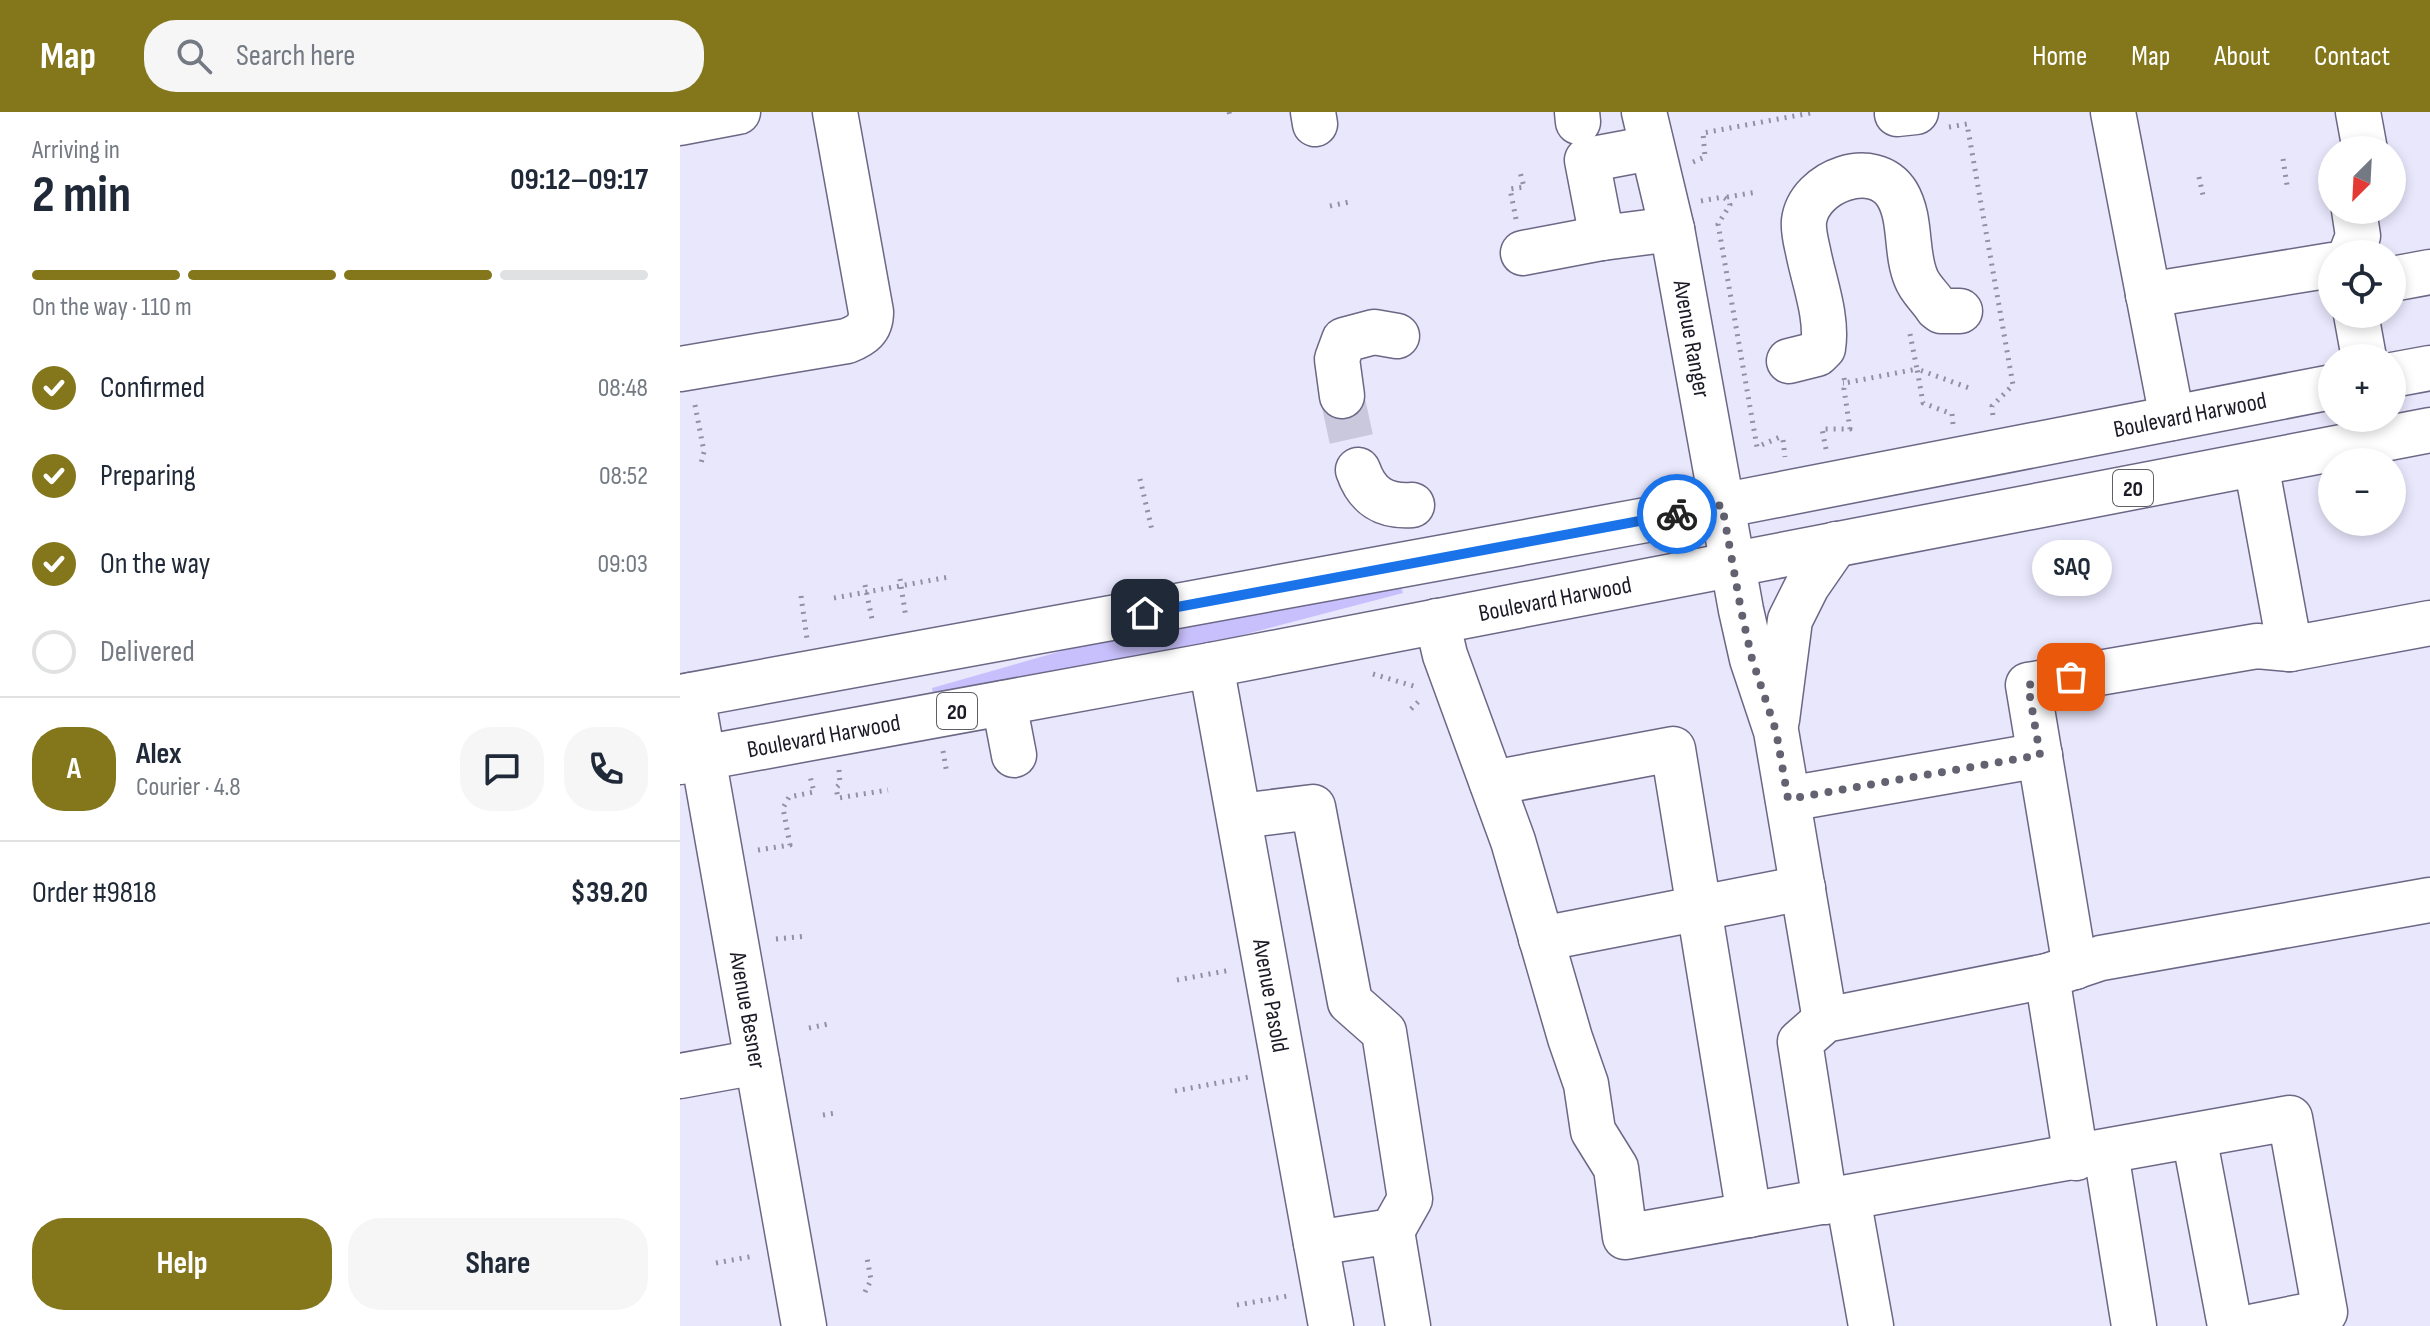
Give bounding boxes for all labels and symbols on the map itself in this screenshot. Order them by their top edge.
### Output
north arrow [2318,136,2406,224]
street label: Avenue Ranger [1666,277,1716,400]
street label: Boulevard Harwood [2111,386,2269,444]
road number: 20 [2113,470,2153,506]
courier [1637,474,1717,554]
callout: SAQ [2031,541,2111,597]
street label: Boulevard Harwood [1476,570,1634,628]
pin [1111,579,1179,647]
pin [2037,643,2105,711]
road number: 20 [937,693,977,729]
street label: Boulevard Harwood [745,708,903,764]
street label: Avenue Pasold [1246,936,1295,1055]
street label: Avenue Besner [723,948,772,1071]

